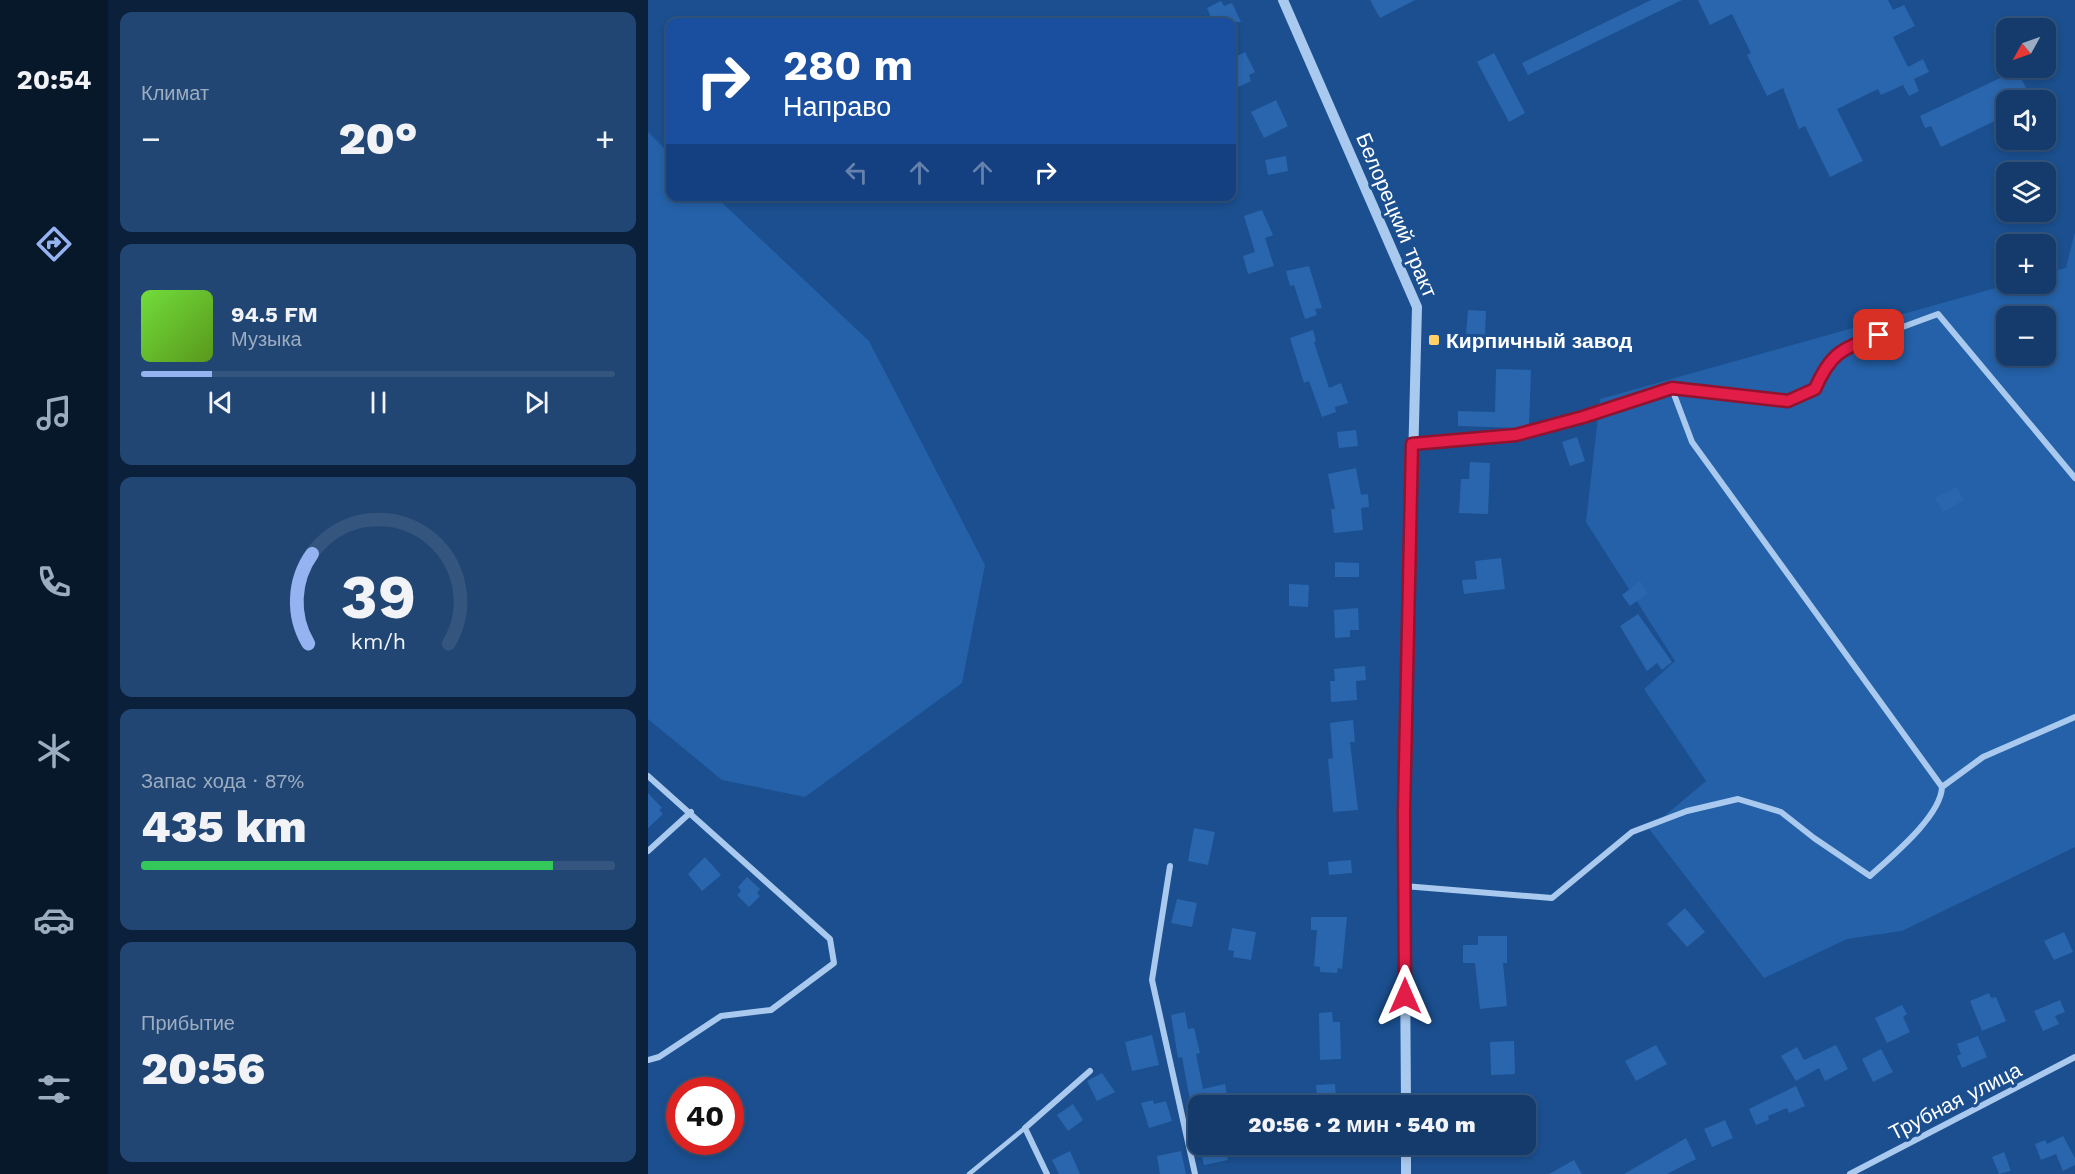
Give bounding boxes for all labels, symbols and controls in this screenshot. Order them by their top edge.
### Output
north arrow [1996,18,2056,78]
map controls [1996,18,2056,366]
text: 280 m [783,41,913,90]
icon: right [684,42,762,120]
text: 20:54 [17,64,91,96]
text: Климат [141,81,209,105]
button: sound [1996,90,2056,150]
text: Направо [783,91,891,123]
text: 20° [338,112,418,165]
text: − [141,119,161,158]
text: + [595,119,615,158]
street label: Белорецкий тракт [1351,129,1443,301]
icon: left [840,156,873,189]
icon: ahead [903,156,936,189]
icon: ahead [966,156,999,189]
icon: right [1029,156,1062,189]
button: layers [1996,162,2056,222]
icon: directions [33,223,75,265]
button: + [1996,234,2056,294]
text: 94.5 FM [231,302,318,327]
button: − [1996,306,2056,366]
pin [1853,309,1904,360]
icon: arrive [1862,318,1895,351]
text: Музыка [231,327,302,351]
place label: Кирпичный завод [1446,328,1632,353]
marker: Кирпичный завод [1427,333,1441,347]
icon: previous [204,386,237,419]
icon: pause [362,386,395,419]
icon: next [520,386,553,419]
icon: music [33,392,75,434]
text: 39 [340,560,416,633]
icon: phone [33,561,75,603]
text: km/h [350,629,406,654]
icon: climate [33,730,75,772]
text: Запас хода · 87% [141,769,304,793]
text: 435 km [141,800,307,853]
icon: car [33,899,75,941]
position arrow [1373,964,1437,1028]
text: Прибытие [141,1011,235,1035]
text: 20:56 [141,1042,265,1095]
street label: Трубная улица [1885,1057,2026,1145]
icon: filters [33,1068,75,1110]
speed limit sign: 40 [666,1077,744,1155]
text: 20:56 · 2 мин · 540 m [1248,1112,1476,1137]

